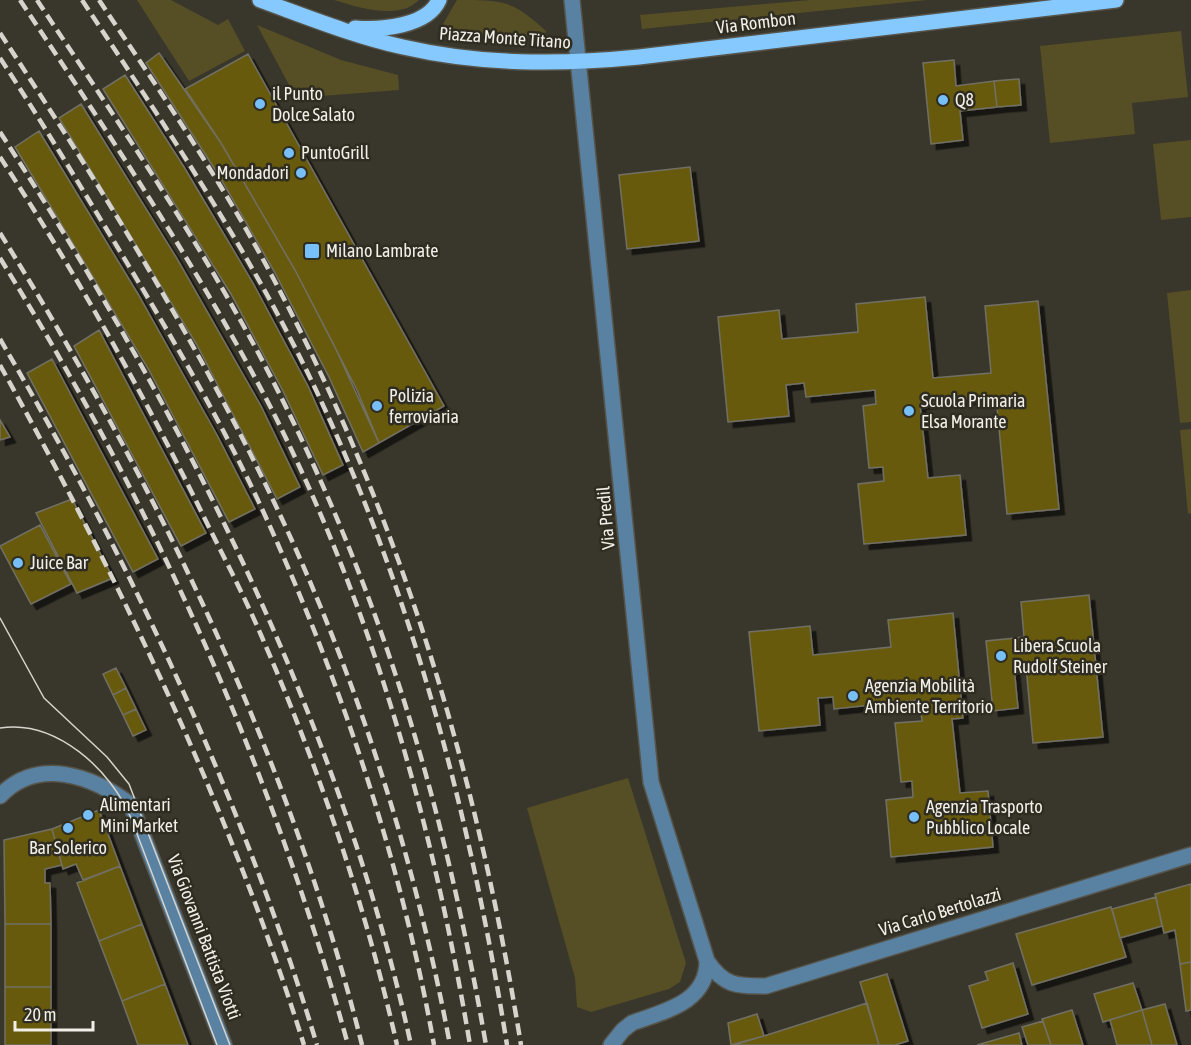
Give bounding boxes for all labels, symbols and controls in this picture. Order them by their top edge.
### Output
street label: Via Rombon [715,7,797,38]
street label: Piazza Monte Titano [438,22,572,53]
place label: il Punto Dolce Salato [272,83,355,125]
place label: Q8 [955,89,974,110]
marker: Q8 [936,93,950,107]
marker: il Punto Dolce Salato [253,97,267,111]
place label: PuntoGrill [301,142,369,163]
marker: PuntoGrill [282,146,296,160]
place label: Mondadori [216,162,289,183]
marker: Mondadori [294,166,308,180]
place label: Milano Lambrate [326,240,438,261]
marker: Milano Lambrate [303,242,321,260]
place label: Polizia ferroviaria [389,385,459,427]
place label: Scuola Primaria Elsa Morante [921,390,1025,432]
marker: Polizia ferroviaria [370,399,384,413]
marker: Scuola Primaria Elsa Morante [902,404,916,418]
street label: Via Predil [592,485,619,551]
place label: Juice Bar [30,552,89,573]
marker: Juice Bar [11,556,25,570]
place label: Libera Scuola Rudolf Steiner [1013,635,1108,677]
marker: Libera Scuola Rudolf Steiner [994,649,1008,663]
place label: Agenzia Mobilità Ambiente Territorio [865,675,993,717]
marker: Agenzia Mobilità Ambiente Territorio [846,689,860,703]
place label: Alimentari Mini Market [100,794,178,836]
place label: Agenzia Trasporto Pubblico Locale [926,796,1043,838]
marker: Alimentari Mini Market [81,808,95,822]
marker: Agenzia Trasporto Pubblico Locale [907,810,921,824]
marker: Bar Solerico [61,821,75,835]
place label: Bar Solerico [29,837,107,858]
street label: Via Giovanni Battista Viotti [163,851,246,1022]
street label: Via Carlo Bertolazzi [876,883,1003,940]
scale bar [15,994,93,1032]
text: 20 m [24,1004,56,1025]

